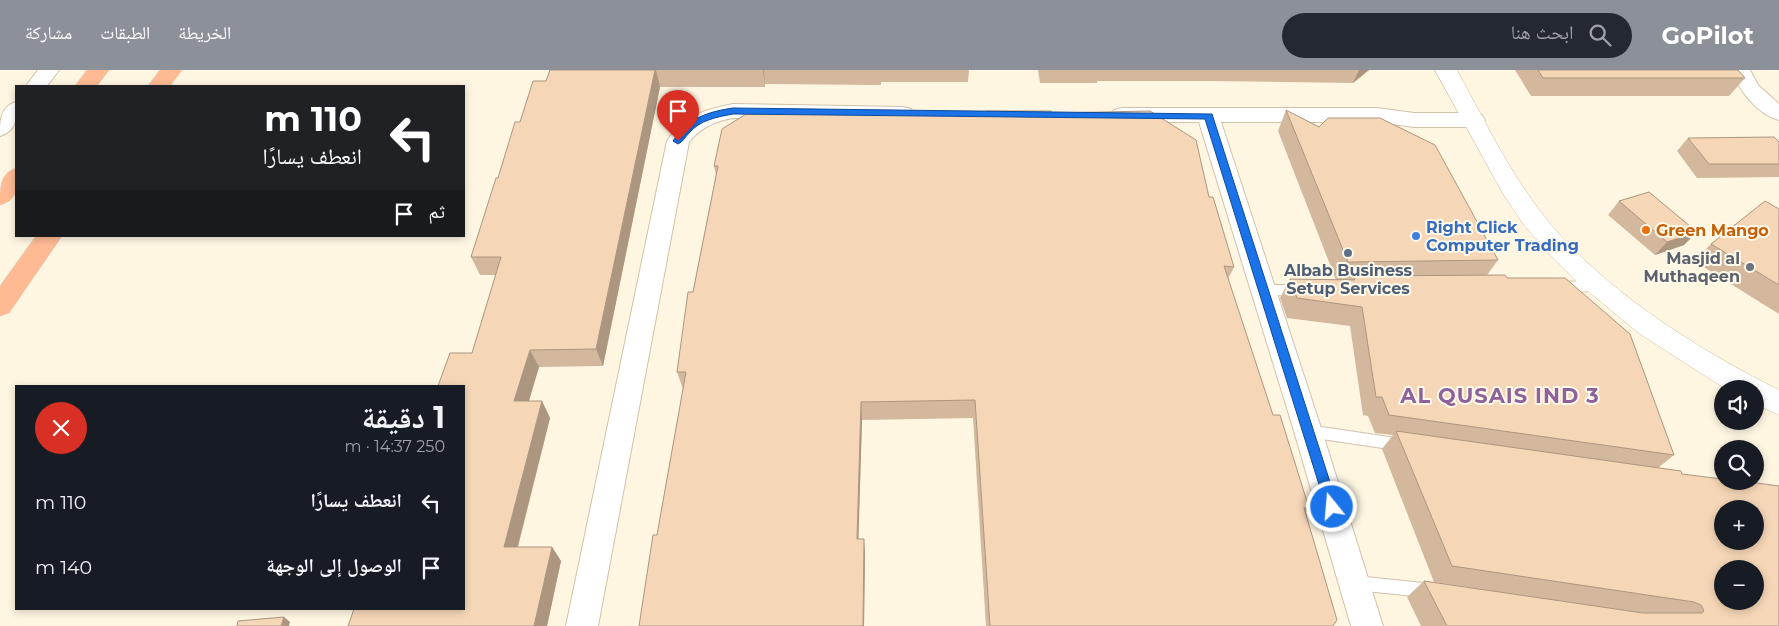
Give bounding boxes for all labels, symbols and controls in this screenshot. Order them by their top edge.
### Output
search box [1282,13,1632,58]
text: ابحث هنا [1511,21,1574,44]
icon: search [1586,21,1614,49]
text: GoPilot [1662,21,1754,50]
text: مشاركة [25,22,72,44]
text: الطبقات [100,22,150,44]
text: الخريطة [178,22,231,44]
pin [657,90,699,141]
text: 110 m [264,97,362,140]
icon: arrive [664,97,692,125]
icon: left [380,105,445,170]
text: انعطف يسارًا [263,143,362,170]
icon: arrive [390,200,418,228]
text: ثم [428,200,445,223]
place label: Right Click Computer Trading [1426,218,1579,255]
place label: Green Mango [1656,221,1769,240]
marker: Green Mango [1640,224,1652,236]
marker: Right Click Computer Trading [1410,230,1422,242]
marker: Albab Business Setup Services [1342,247,1354,259]
place label: Masjid al Muthaqeen [1643,249,1740,286]
place label: Albab Business Setup Services [1283,261,1413,298]
marker: Masjid al Muthaqeen [1744,261,1756,273]
map controls [1714,380,1764,610]
button: sound [1714,380,1764,430]
district label: AL QUSAIS IND 3 [1399,383,1600,408]
text: 1 دقيقة [362,399,445,436]
button: close [35,402,87,454]
text: 250 m · 14:37 [345,437,445,456]
button: search [1714,440,1764,490]
position arrow [1305,480,1357,532]
text: انعطف يسارًا [310,489,402,512]
icon: left [417,489,445,517]
text: 110 m [35,491,86,514]
button: + [1714,500,1764,550]
text: الوصول إلى الوجهة [266,554,402,577]
icon: arrive [417,554,445,582]
text: 140 m [35,556,92,579]
button: − [1714,560,1764,610]

